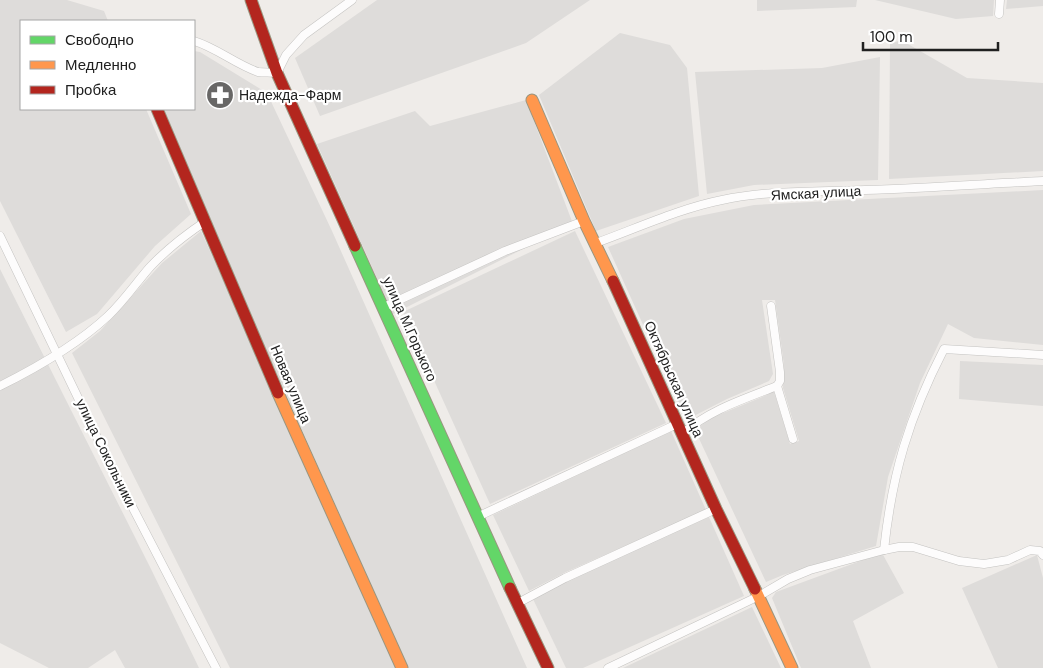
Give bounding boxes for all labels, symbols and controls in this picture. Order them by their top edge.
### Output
legend [20,20,195,110]
scale bar [863,20,998,52]
text: 100 m [870,27,913,47]
text: Свободно [65,30,134,50]
text: Медленно [65,55,136,75]
text: Пробка [65,80,117,100]
pharmacy icon: Надежда-Фарм [205,80,235,110]
place label: Надежда-Фарм [239,86,341,104]
street label: Ямская улица [770,182,862,204]
street label: улица М.Горького [379,274,441,384]
street label: Октябрьская улица [640,318,708,440]
street label: Новая улица [267,342,316,426]
street label: улица Сокольники [72,396,140,510]

